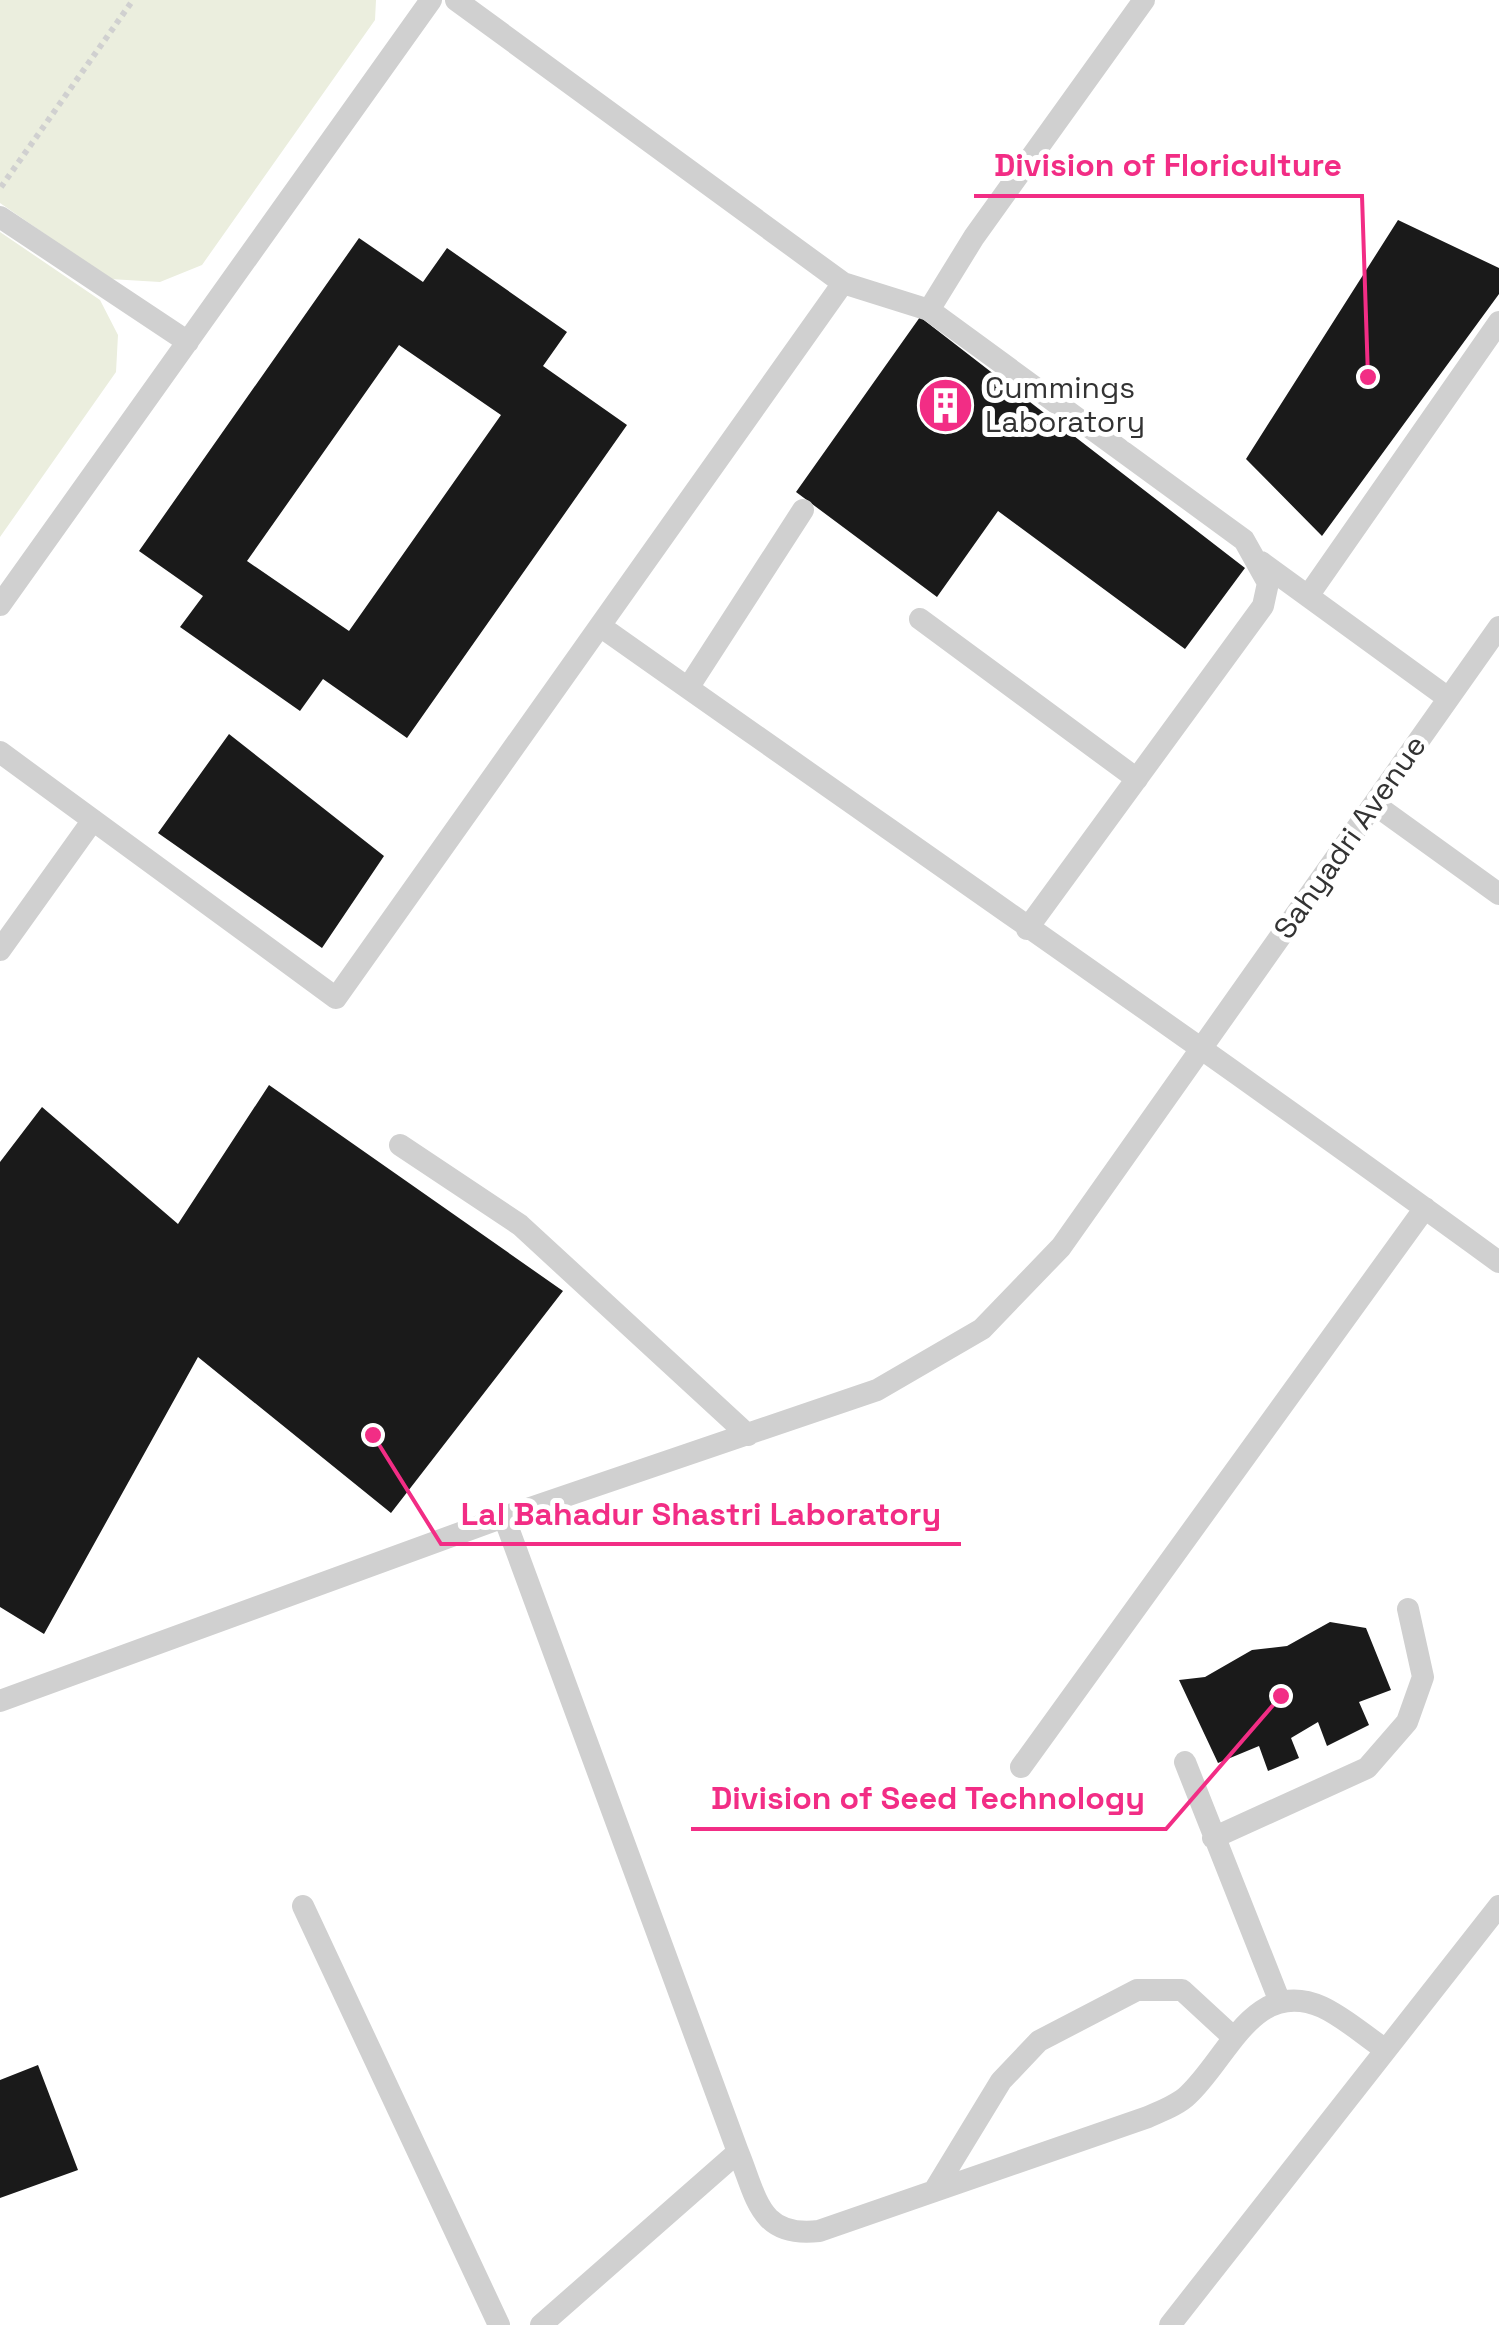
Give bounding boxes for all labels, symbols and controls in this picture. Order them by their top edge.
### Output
callout: Division of Floriculture [974,134,1362,196]
text: Division of Floriculture [994,145,1342,185]
place label: Cummings Laboratory [985,368,1145,441]
building icon: Cummings Laboratory [916,375,976,435]
street label: Sahyadri Avenue [1265,727,1434,946]
callout: Lal Bahadur Shastri Laboratory [441,1482,961,1544]
text: Lal Bahadur Shastri Laboratory [461,1494,941,1534]
callout: Division of Seed Technology [691,1767,1166,1829]
text: Division of Seed Technology [711,1778,1145,1818]

